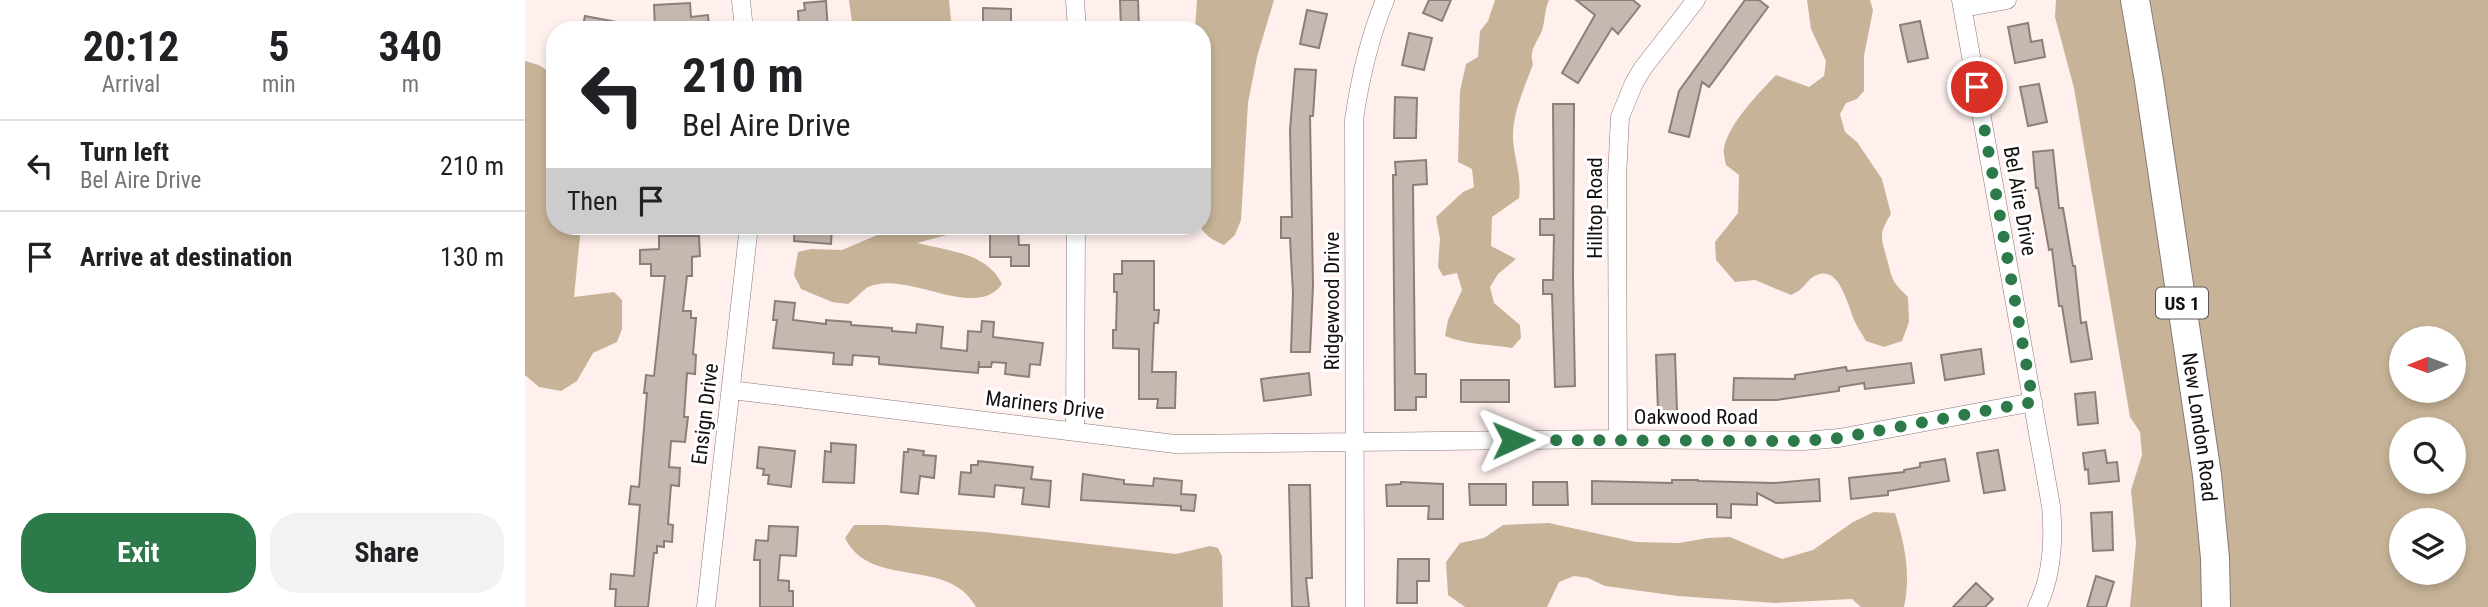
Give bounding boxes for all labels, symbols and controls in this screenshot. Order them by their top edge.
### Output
text: 20:12 [83,22,179,71]
text: 5 [268,22,289,71]
text: 340 [378,22,442,71]
text: 210 m [682,47,804,104]
icon: left [567,49,658,140]
pin [1947,57,2007,117]
icon: arrive [1958,68,1996,106]
text: Arrival [102,71,160,98]
text: min [262,71,296,98]
text: m [402,71,419,98]
text: Bel Aire Drive [682,106,851,144]
text: Turn left [80,137,169,167]
street label: Bel Aire Drive [1999,144,2041,258]
icon: left [21,147,59,185]
text: 210 m [440,151,504,181]
street label: Hilltop Road [1583,157,1607,259]
text: Bel Aire Drive [80,167,201,194]
icon: arrive [632,182,670,220]
text: Then [567,186,618,216]
street label: Ridgewood Drive [1320,232,1344,370]
icon: arrive [21,238,59,276]
text: Arrive at destination [80,242,292,272]
text: 130 m [440,242,504,272]
road number: US 1 [2156,288,2208,318]
north arrow [2389,326,2466,402]
map controls [2389,326,2466,585]
street label: New London Road [2177,351,2222,503]
street label: Ensign Drive [687,362,723,466]
street label: Mariners Drive [984,386,1106,424]
position arrow [1476,403,1550,477]
street label: Oakwood Road [1634,405,1758,429]
button: search [2389,417,2466,494]
button: layers [2389,508,2466,585]
button: Exit [21,513,256,593]
button: Share [270,513,504,593]

